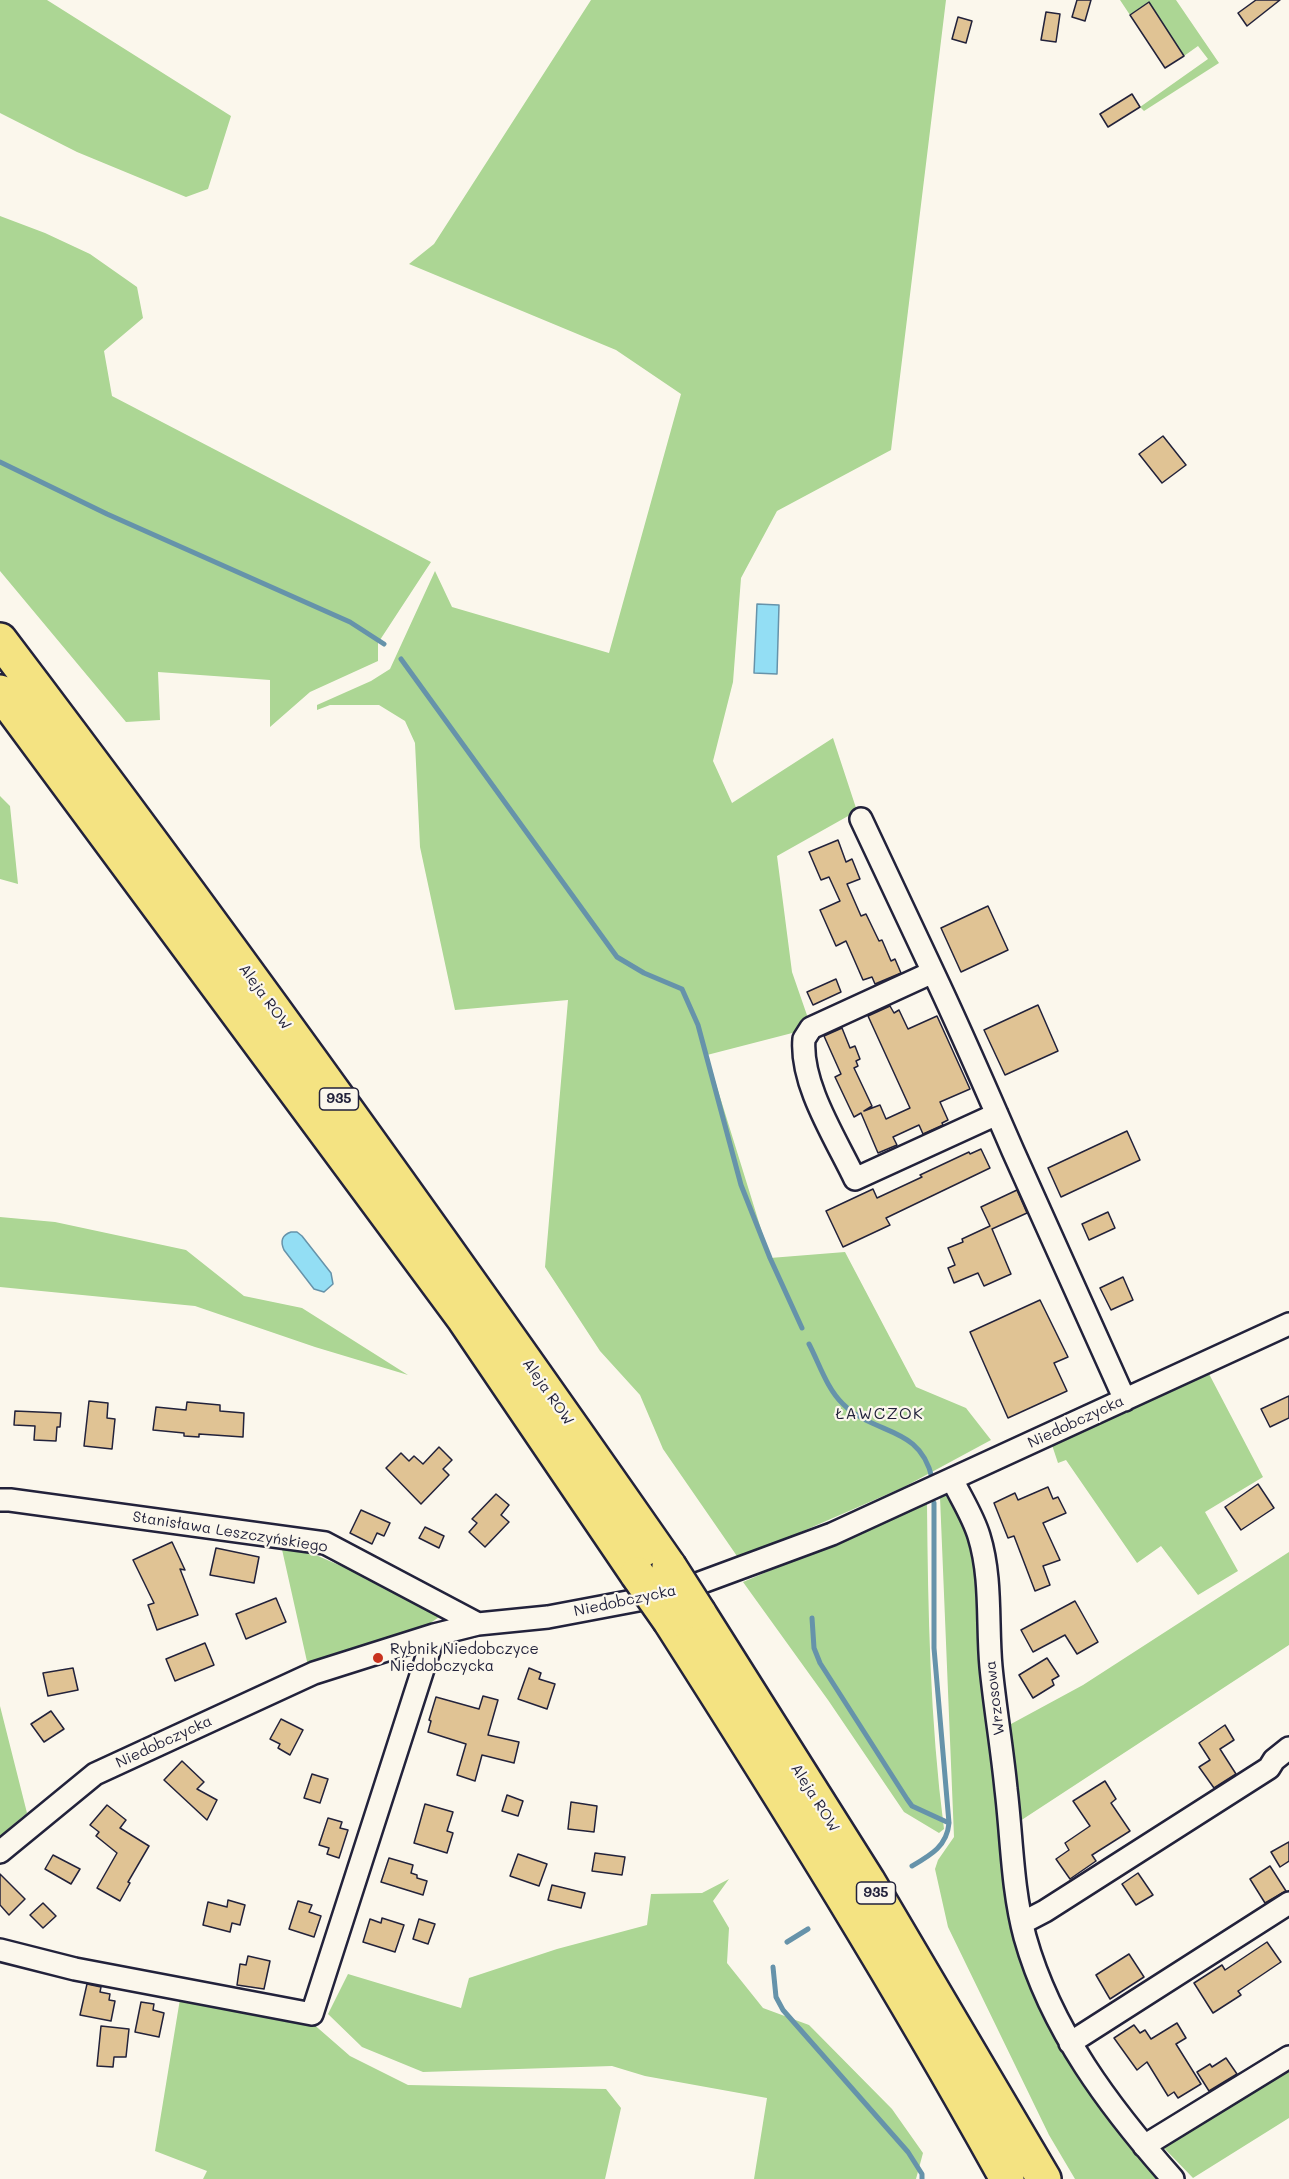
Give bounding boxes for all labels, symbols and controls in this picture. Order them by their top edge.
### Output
street label: Aleja ROW [235,960,295,1034]
road number: 935 [320,1088,358,1110]
street label: Aleja ROW [518,1355,578,1429]
street label: Niedobczycka [1025,1392,1127,1452]
district label: ŁAWCZOK [836,1404,924,1424]
street label: Stanisława Leszczyńskiego [131,1508,329,1556]
street label: Niedobczycka [572,1581,678,1621]
place label: Rybnik Niedobczyce Niedobczycka [390,1640,539,1675]
marker: Rybnik Niedobczyce Niedobczycka [371,1651,385,1665]
street label: Wrzosowa [981,1660,1009,1736]
street label: Niedobczycka [113,1712,215,1772]
street label: Aleja ROW [787,1760,843,1836]
road number: 935 [856,1882,896,1904]

